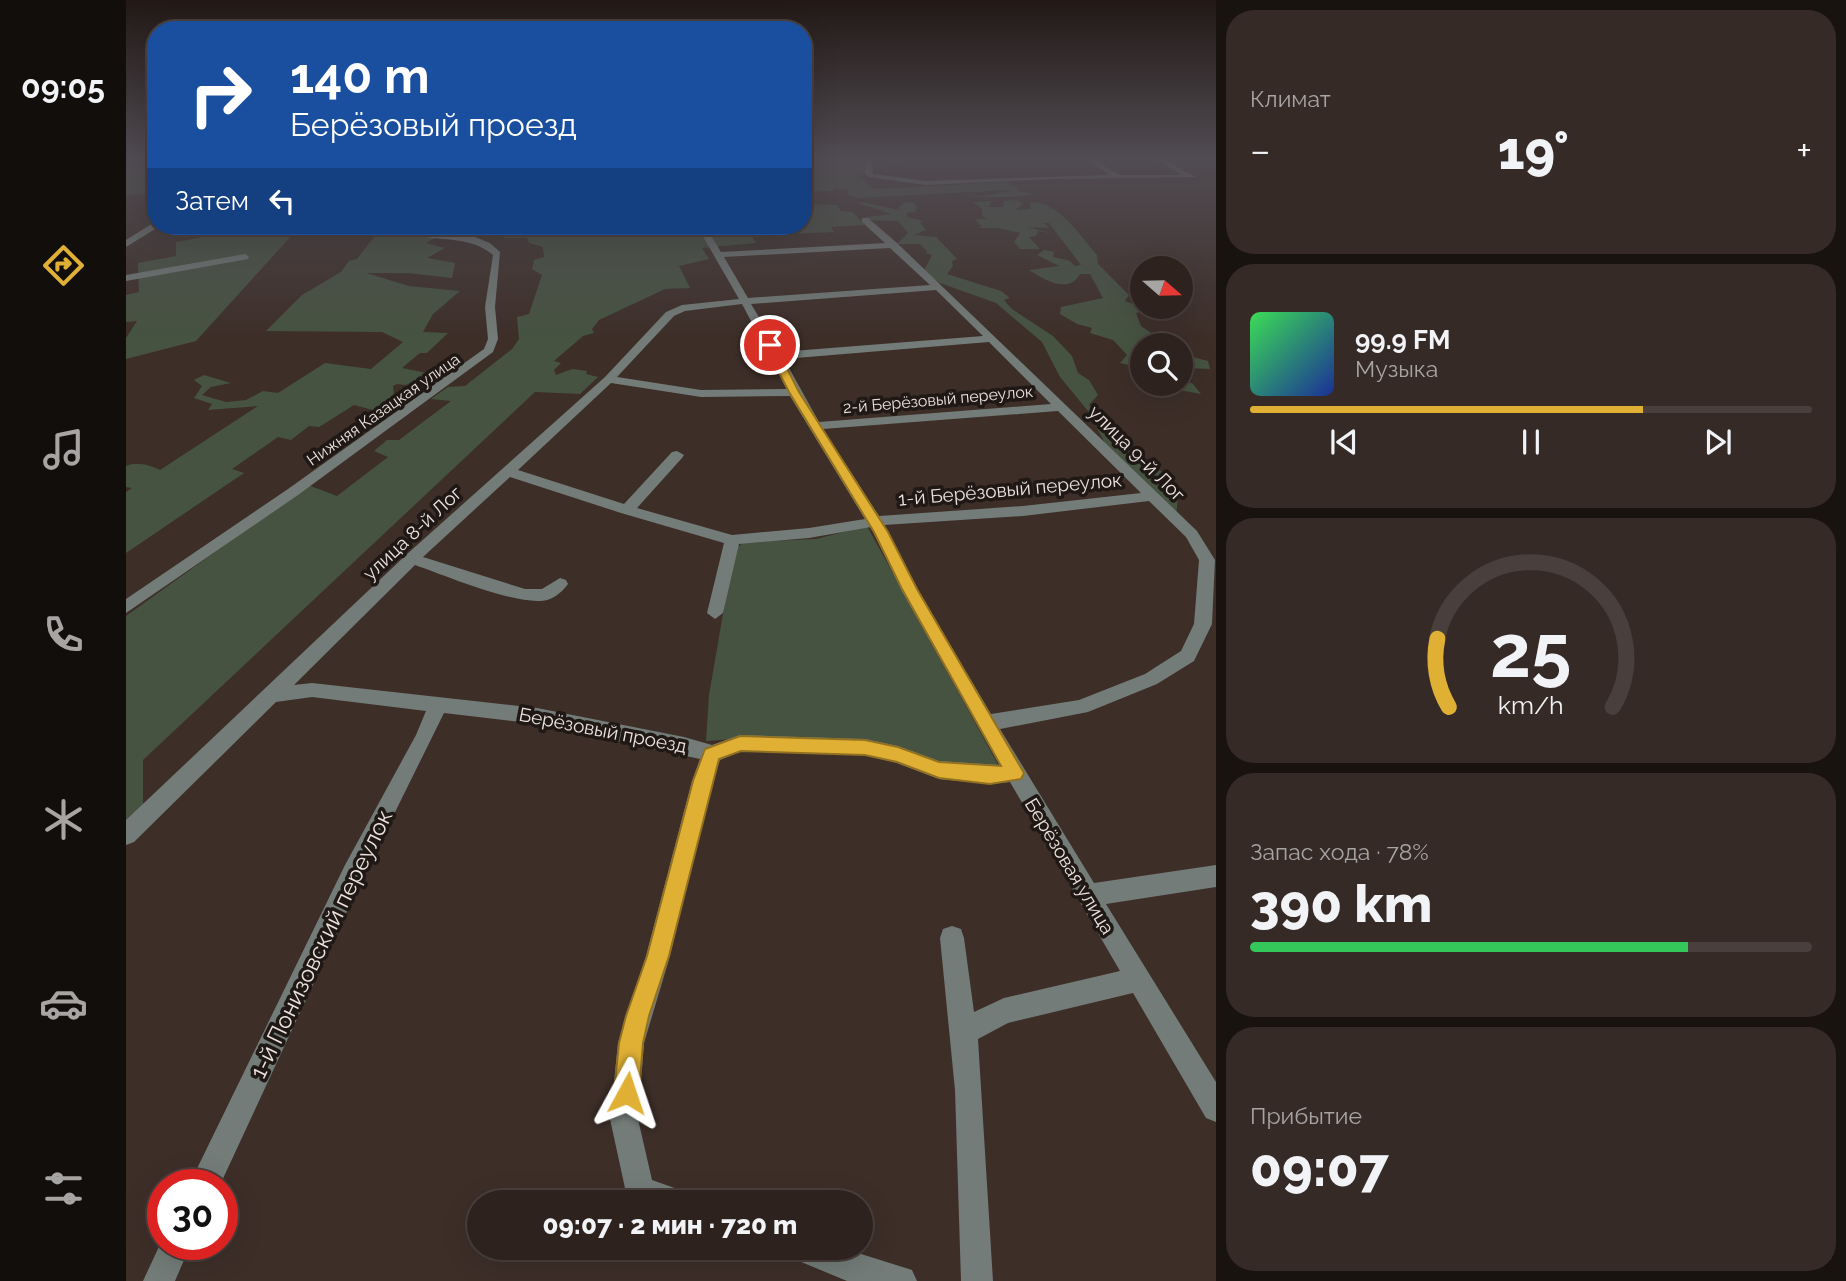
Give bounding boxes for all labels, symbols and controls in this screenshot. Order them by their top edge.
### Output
text: 140 m [290,47,430,104]
icon: right [175,49,266,140]
text: 09:05 [21,68,105,105]
text: Климат [1250,85,1331,112]
text: Берёзовый проезд [290,106,577,143]
text: 19° [1498,120,1569,181]
text: − [1250,128,1270,173]
text: + [1796,128,1812,173]
icon: left [263,182,301,220]
text: Затем [175,186,249,216]
icon: directions [39,241,88,290]
north arrow [1130,256,1194,318]
map controls [1130,256,1193,396]
pin [740,315,800,375]
text: 99.9 FM [1355,325,1450,355]
icon: arrive [751,326,789,364]
button: search [1130,333,1193,396]
street label: Нижняя Казацкая улица [303,349,463,469]
text: Музыка [1355,355,1438,382]
street label: 2-й Берёзовый переулок [842,382,1034,417]
street label: улица 9-й Лог [1084,400,1190,506]
icon: previous [1325,423,1363,461]
icon: pause [1512,423,1550,461]
icon: next [1699,423,1737,461]
icon: music [39,425,88,474]
street label: 1-й Берёзовый переулок [897,468,1123,510]
street label: улица 8-й Лог [358,482,466,584]
text: 25 [1490,609,1572,694]
icon: phone [39,610,88,659]
text: km/h [1498,689,1564,719]
street label: Берёзовый проезд [517,703,689,757]
street label: Берёзовая улица [1021,794,1119,938]
icon: climate [39,795,88,844]
street label: 1-й Понизовский переулок [244,805,397,1082]
text: Запас хода · 78% [1250,838,1429,865]
text: 390 km [1250,873,1432,934]
icon: car [39,979,88,1028]
position arrow [590,1056,664,1130]
text: Прибытие [1250,1102,1362,1129]
text: 09:07 [1250,1137,1389,1198]
icon: filters [39,1164,88,1213]
speed limit sign: 30 [147,1169,238,1260]
text: 09:07 · 2 мин · 720 m [543,1210,797,1240]

